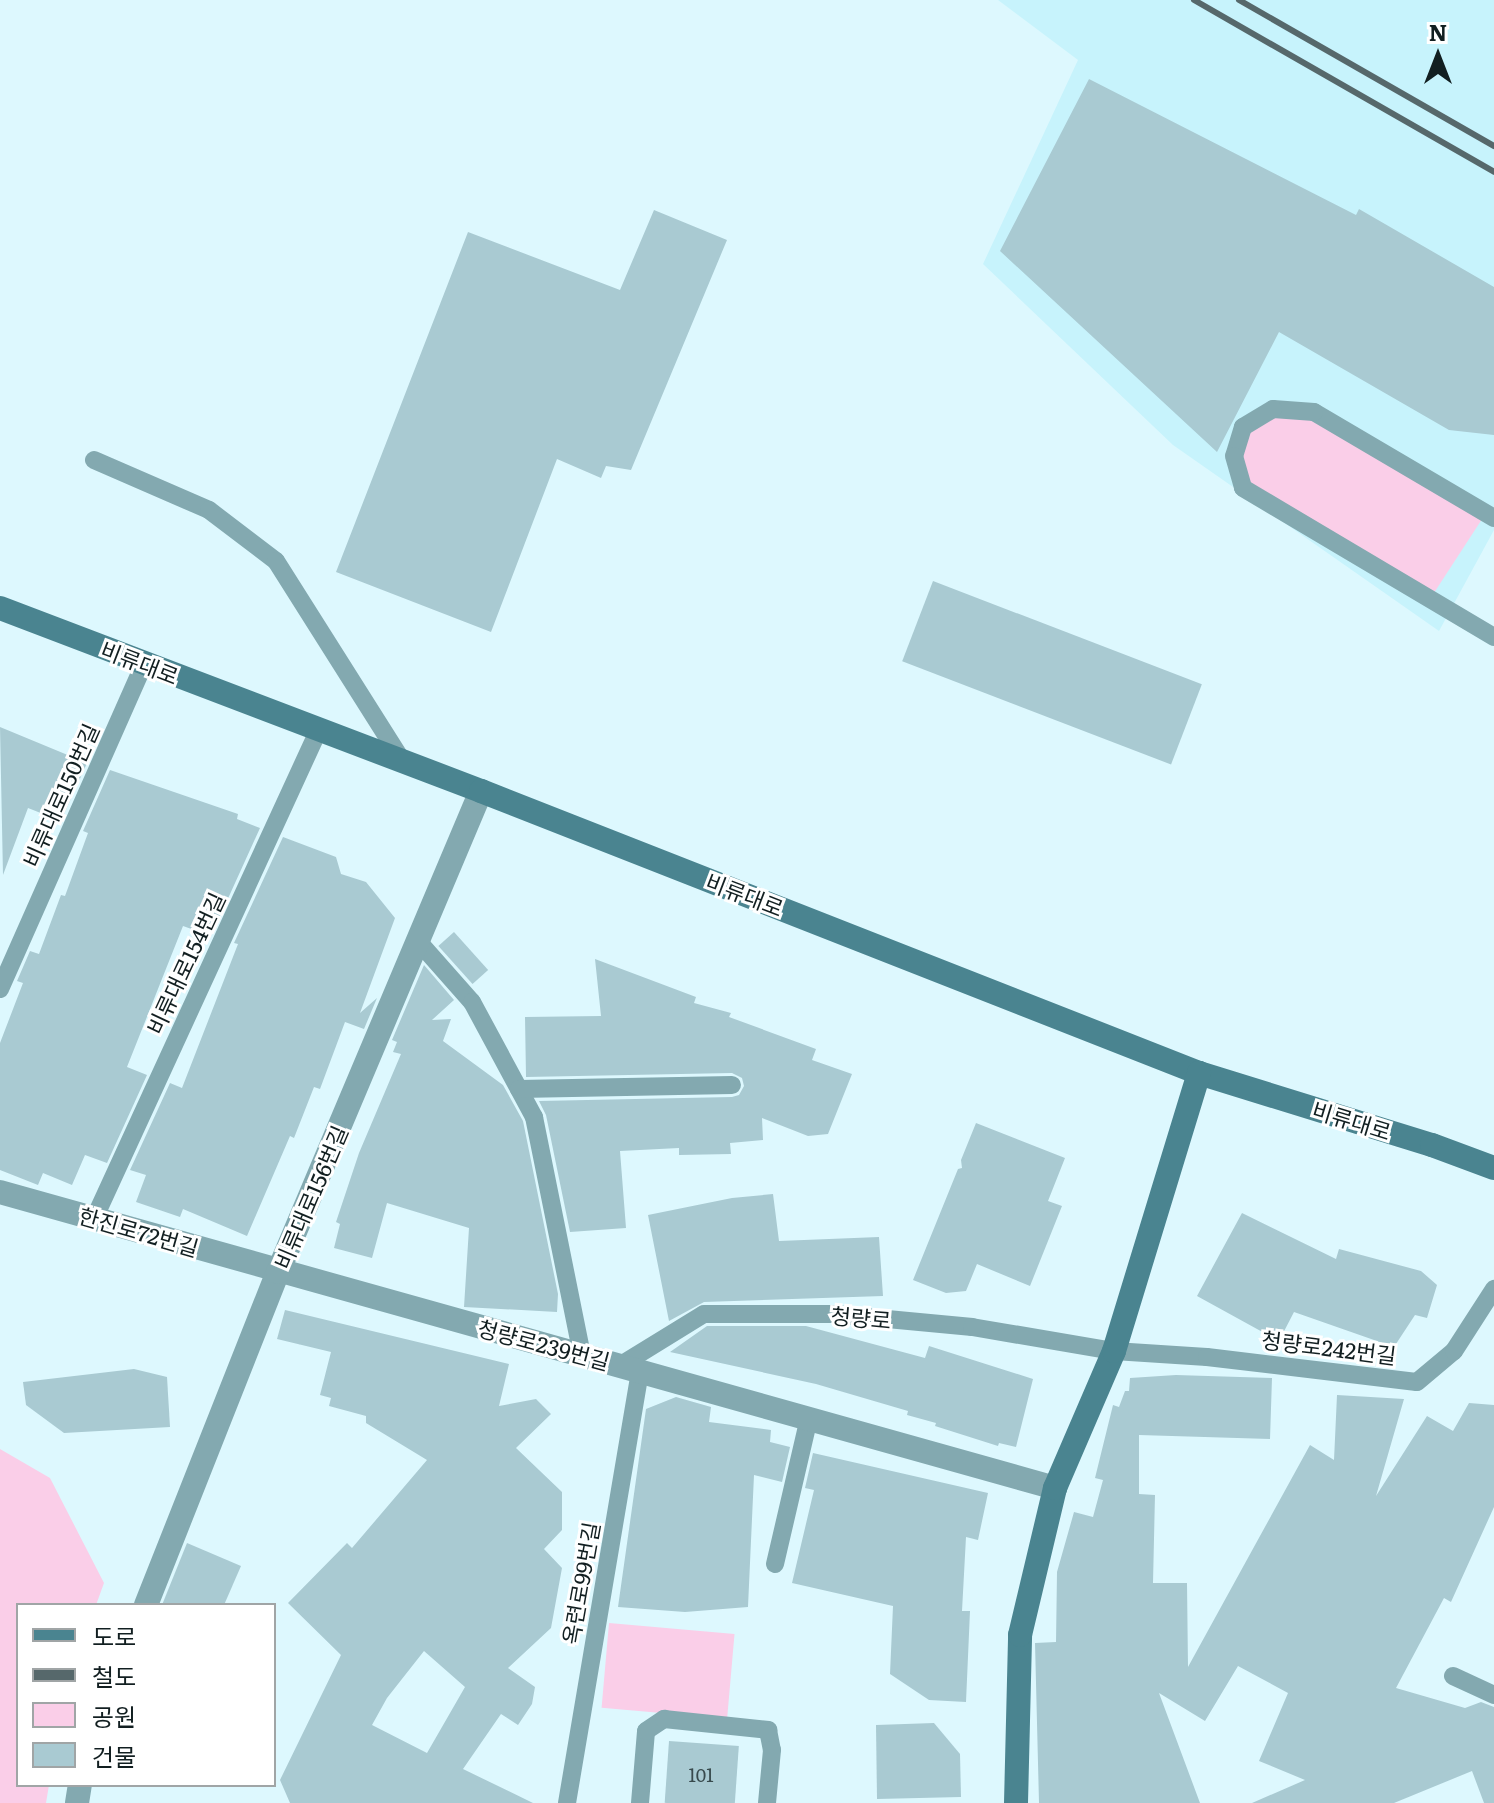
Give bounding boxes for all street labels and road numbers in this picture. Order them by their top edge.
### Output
street label: 비류대로 [97,635,183,689]
street label: 비류대로150번길 [17,719,103,871]
street label: 비류대로 [702,867,788,921]
street label: 비류대로154번길 [141,888,229,1038]
street label: 비류대로 [1309,1096,1395,1144]
street label: 비류대로156번길 [268,1121,352,1273]
street label: 한진로72번길 [76,1201,202,1261]
street label: 청량로 [830,1301,892,1333]
street label: 청량로239번길 [475,1314,613,1374]
street label: 청량로242번길 [1260,1326,1398,1368]
street label: 옥련로99번길 [556,1520,604,1646]

